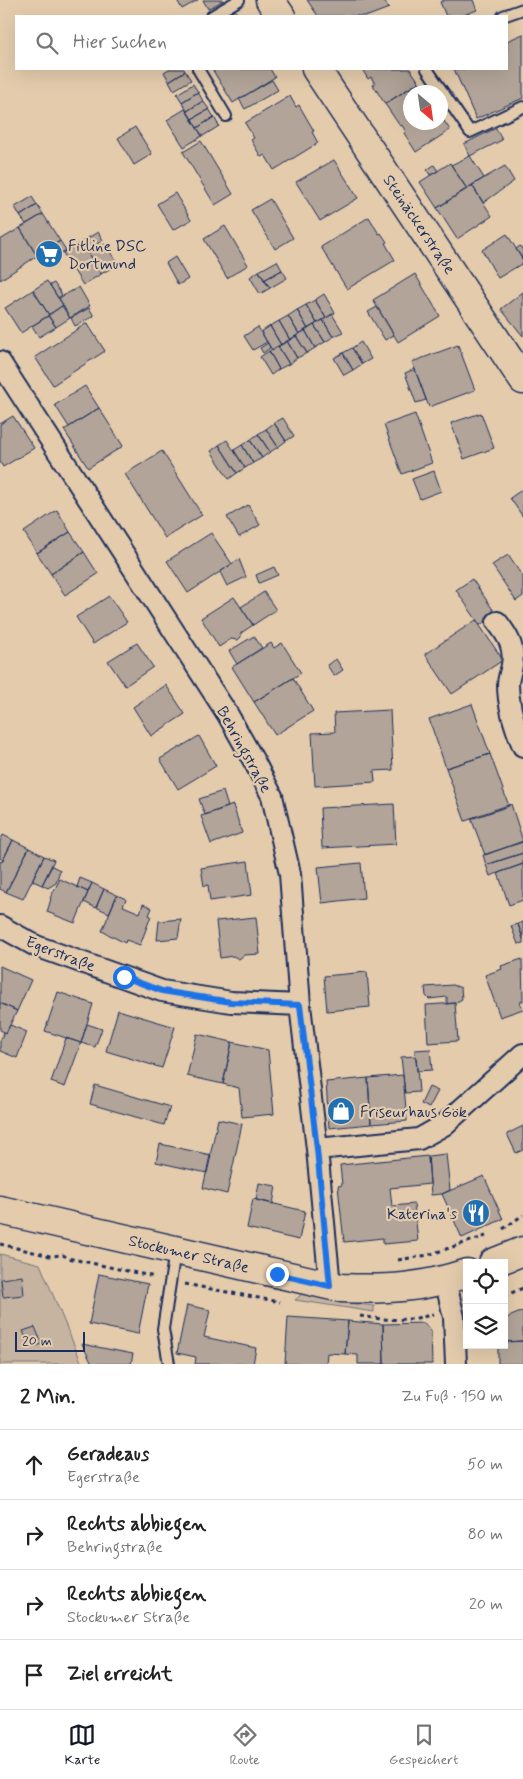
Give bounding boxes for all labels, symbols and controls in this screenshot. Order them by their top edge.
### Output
search box [15,15,508,70]
icon: search [33,29,61,57]
text: Hier suchen [73,30,167,55]
north arrow [403,85,448,130]
street label: Steinäckerstraße [378,171,460,279]
place label: Fitline DSC Dortmund [68,236,146,275]
supermarket icon: Fitline DSC Dortmund [34,239,64,269]
street label: Behringstraße [210,703,276,797]
street label: Egerstraße [23,932,98,977]
route start [113,966,136,989]
shop icon: Friseurhaus Gök [326,1096,356,1126]
place label: Friseurhaus Gök [360,1102,467,1123]
restaurant icon: Katerina's [461,1198,491,1228]
place label: Katerina's [387,1204,457,1225]
street label: Stockumer Straße [126,1230,251,1279]
map controls [463,1259,508,1349]
button: locate [463,1259,508,1304]
route end [266,1263,289,1286]
button: layers [463,1304,508,1349]
scale bar [15,1329,85,1352]
text: 20 m [22,1332,52,1350]
text: 2 Min. [20,1383,75,1411]
text: Zu Fuß · 150 m [401,1386,503,1407]
text: Geradeaus [67,1442,149,1467]
icon: ahead [20,1451,48,1479]
text: 50 m [467,1454,503,1475]
text: Egerstraße [67,1467,140,1488]
text: Rechts abbiegen [67,1512,206,1537]
icon: right [20,1521,48,1549]
text: 80 m [468,1524,503,1545]
text: Behringstraße [67,1537,163,1558]
text: Rechts abbiegen [67,1582,206,1607]
icon: right [20,1591,48,1619]
text: 20 m [469,1594,503,1615]
text: Stockumer Straße [67,1607,190,1628]
icon: arrive [20,1661,48,1689]
text: Ziel erreicht [67,1662,172,1687]
tab: Karte [65,1721,100,1769]
tab: Route [229,1721,260,1769]
tab: Gespeichert [389,1721,458,1769]

